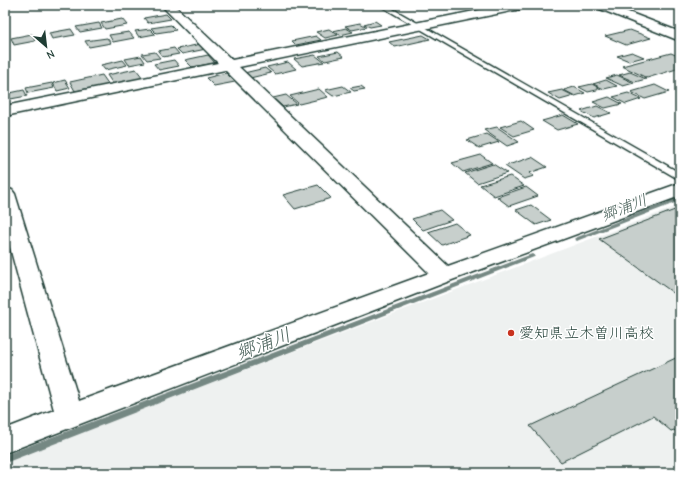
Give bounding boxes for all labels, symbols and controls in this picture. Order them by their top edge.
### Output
north arrow [26,26,66,66]
text: N [44,47,57,62]
water label: 郷浦川 [599,191,650,225]
water label: 郷浦川 [233,323,294,364]
place label: 愛知県立木曽川高校 [519,324,654,342]
marker: 愛知県立木曽川高校 [506,328,516,338]

